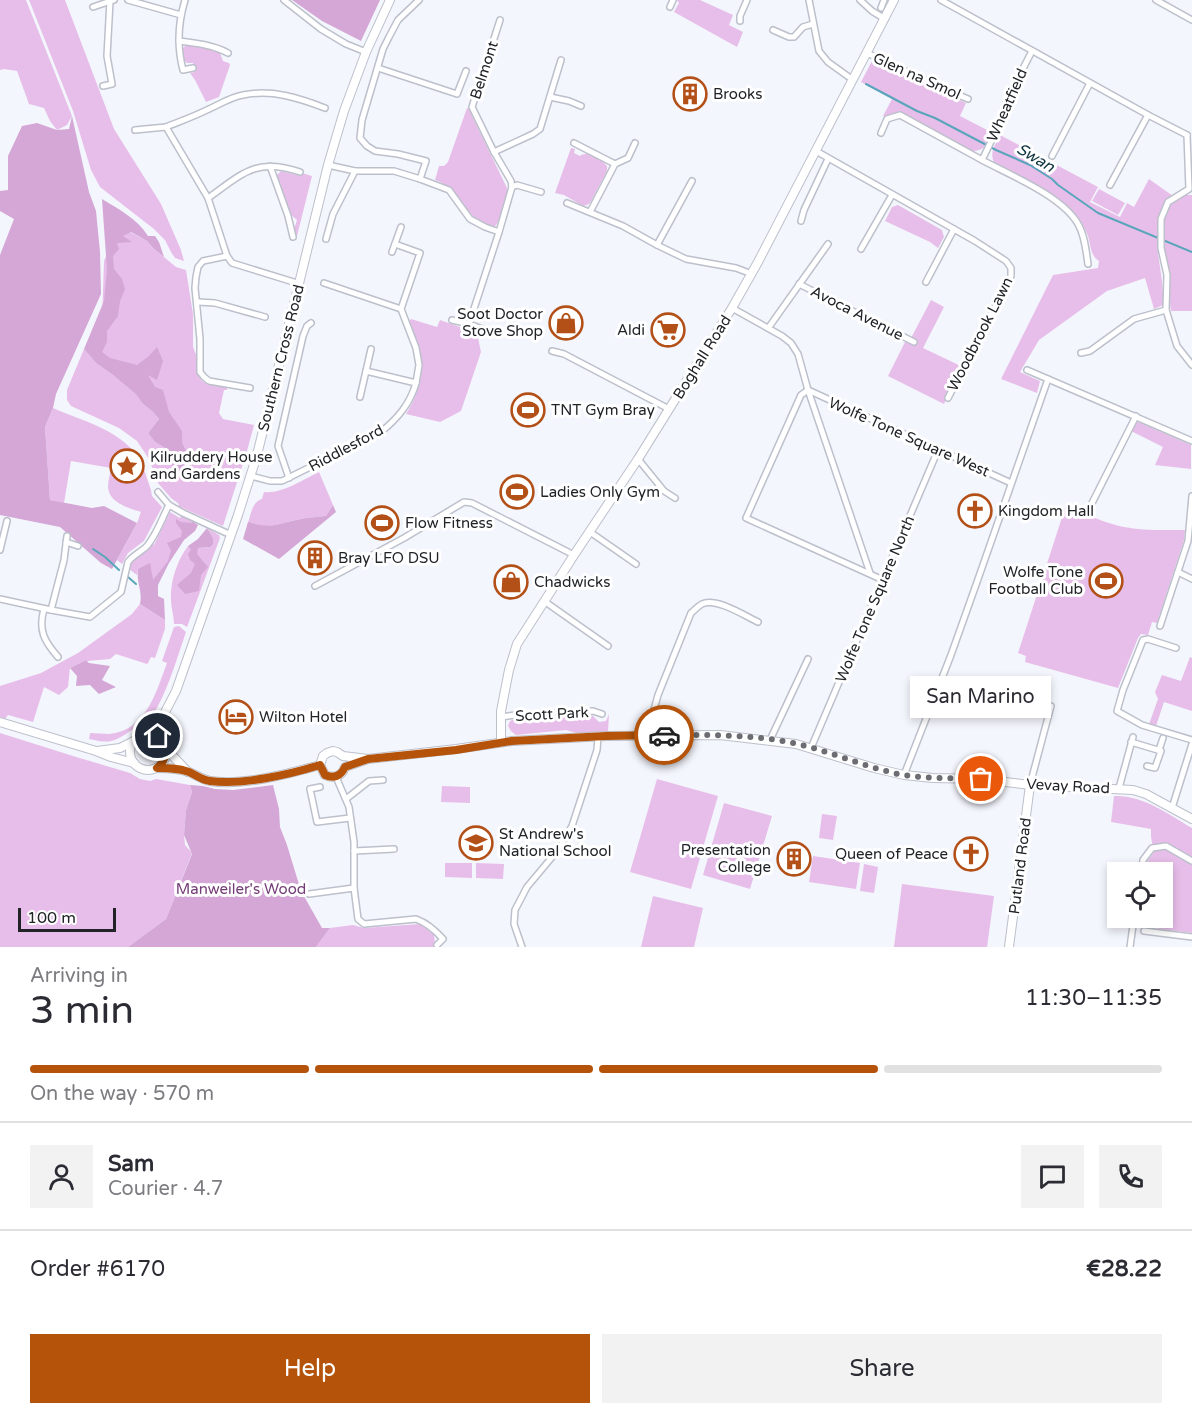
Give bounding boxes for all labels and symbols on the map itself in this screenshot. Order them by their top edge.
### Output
street label: Belmont [466,38,502,101]
street label: Glen na Smol [870,49,964,103]
street label: Wheatfield [983,66,1031,144]
building icon: Brooks [672,76,708,112]
place label: Brooks [713,85,762,103]
water label: Swan [1013,139,1059,178]
street label: Woodbrook Lawn [944,274,1016,394]
street label: Avoca Avenue [808,282,906,344]
street label: Southern Cross Road [254,283,308,433]
place label: Soot Doctor Stove Shop [457,305,543,340]
shop icon: Soot Doctor Stove Shop [548,305,584,341]
supermarket icon: Aldi [650,312,686,348]
street label: Boghall Road [669,312,735,402]
place label: Aldi [617,321,645,339]
sports icon: TNT Gym Bray [510,392,546,428]
street label: Wolfe Tone Square West [826,393,992,481]
place label: TNT Gym Bray [551,401,655,419]
street label: Riddlesford [305,421,387,475]
place icon: Kilruddery House and Gardens [109,448,145,484]
place label: Kilruddery House and Gardens [150,448,273,483]
sports icon: Ladies Only Gym [499,474,535,510]
place label: Ladies Only Gym [540,483,660,501]
church icon: Kingdom Hall [957,493,993,529]
place label: Kingdom Hall [998,502,1094,520]
sports icon: Flow Fitness [364,505,400,541]
street label: Wolfe Tone Square North [832,513,918,685]
place label: Flow Fitness [405,514,493,532]
building icon: Bray LFO DSU [297,540,333,576]
place label: Bray LFO DSU [338,549,440,567]
place label: Wolfe Tone Football Club [989,563,1083,598]
sports icon: Wolfe Tone Football Club [1088,563,1124,599]
shop icon: Chadwicks [493,564,529,600]
place label: Chadwicks [534,573,610,591]
callout: San Marino [910,677,1052,719]
hotel icon: Wilton Hotel [218,699,254,735]
street label: Scott Park [515,703,589,725]
courier [634,705,694,765]
place label: Wilton Hotel [259,708,347,726]
pin [132,710,183,761]
pin [955,753,1006,804]
street label: Vevay Road [1026,775,1110,797]
street label: Putland Road [1005,817,1035,915]
school or university icon: St Andrew's National School [458,825,494,861]
place label: St Andrew's National School [499,825,611,860]
church icon: Queen of Peace [953,836,989,872]
place label: Presentation College [681,841,771,876]
building icon: Presentation College [776,841,812,877]
place label: Queen of Peace [835,845,948,863]
park label: Manweiler's Wood [176,880,306,898]
scale bar [18,905,116,932]

